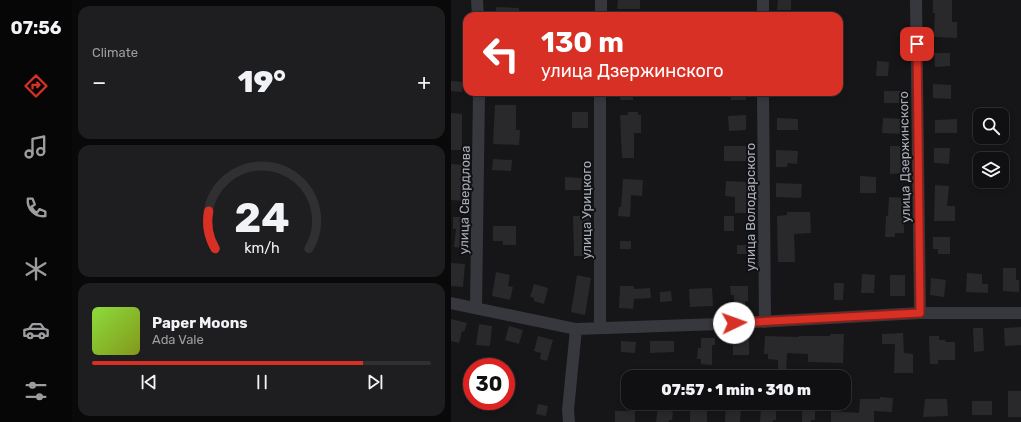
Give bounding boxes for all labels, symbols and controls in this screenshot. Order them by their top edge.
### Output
text: 07:56 [10,17,62,39]
text: 130 m [541,26,624,59]
pin [900,27,934,61]
icon: left [475,28,527,80]
icon: arrive [906,33,928,55]
text: Climate [92,45,138,60]
text: улица Дзержинского [541,60,724,82]
text: 19° [238,64,286,100]
text: − [92,69,106,96]
text: + [417,69,431,96]
icon: directions [22,72,50,100]
street label: улица Дзержинского [896,91,913,223]
map controls [973,108,1009,188]
button: search [973,108,1009,144]
icon: music [22,133,50,161]
street label: улица Володарского [743,143,758,271]
street label: улица Свердлова [456,145,473,255]
button: layers [973,152,1009,188]
street label: улица Урицкого [579,161,594,259]
text: 24 [234,193,289,242]
icon: phone [22,194,50,222]
text: km/h [244,240,279,257]
icon: climate [22,255,50,283]
position arrow [713,302,755,344]
text: Paper Moons [152,314,248,332]
icon: car [22,316,50,344]
text: Ada Vale [152,332,204,347]
speed limit sign: 30 [463,358,515,410]
icon: previous [138,371,160,393]
icon: pause [251,371,273,393]
icon: next [364,371,386,393]
icon: filters [22,377,50,405]
text: 07:57 · 1 min · 310 m [661,381,811,399]

